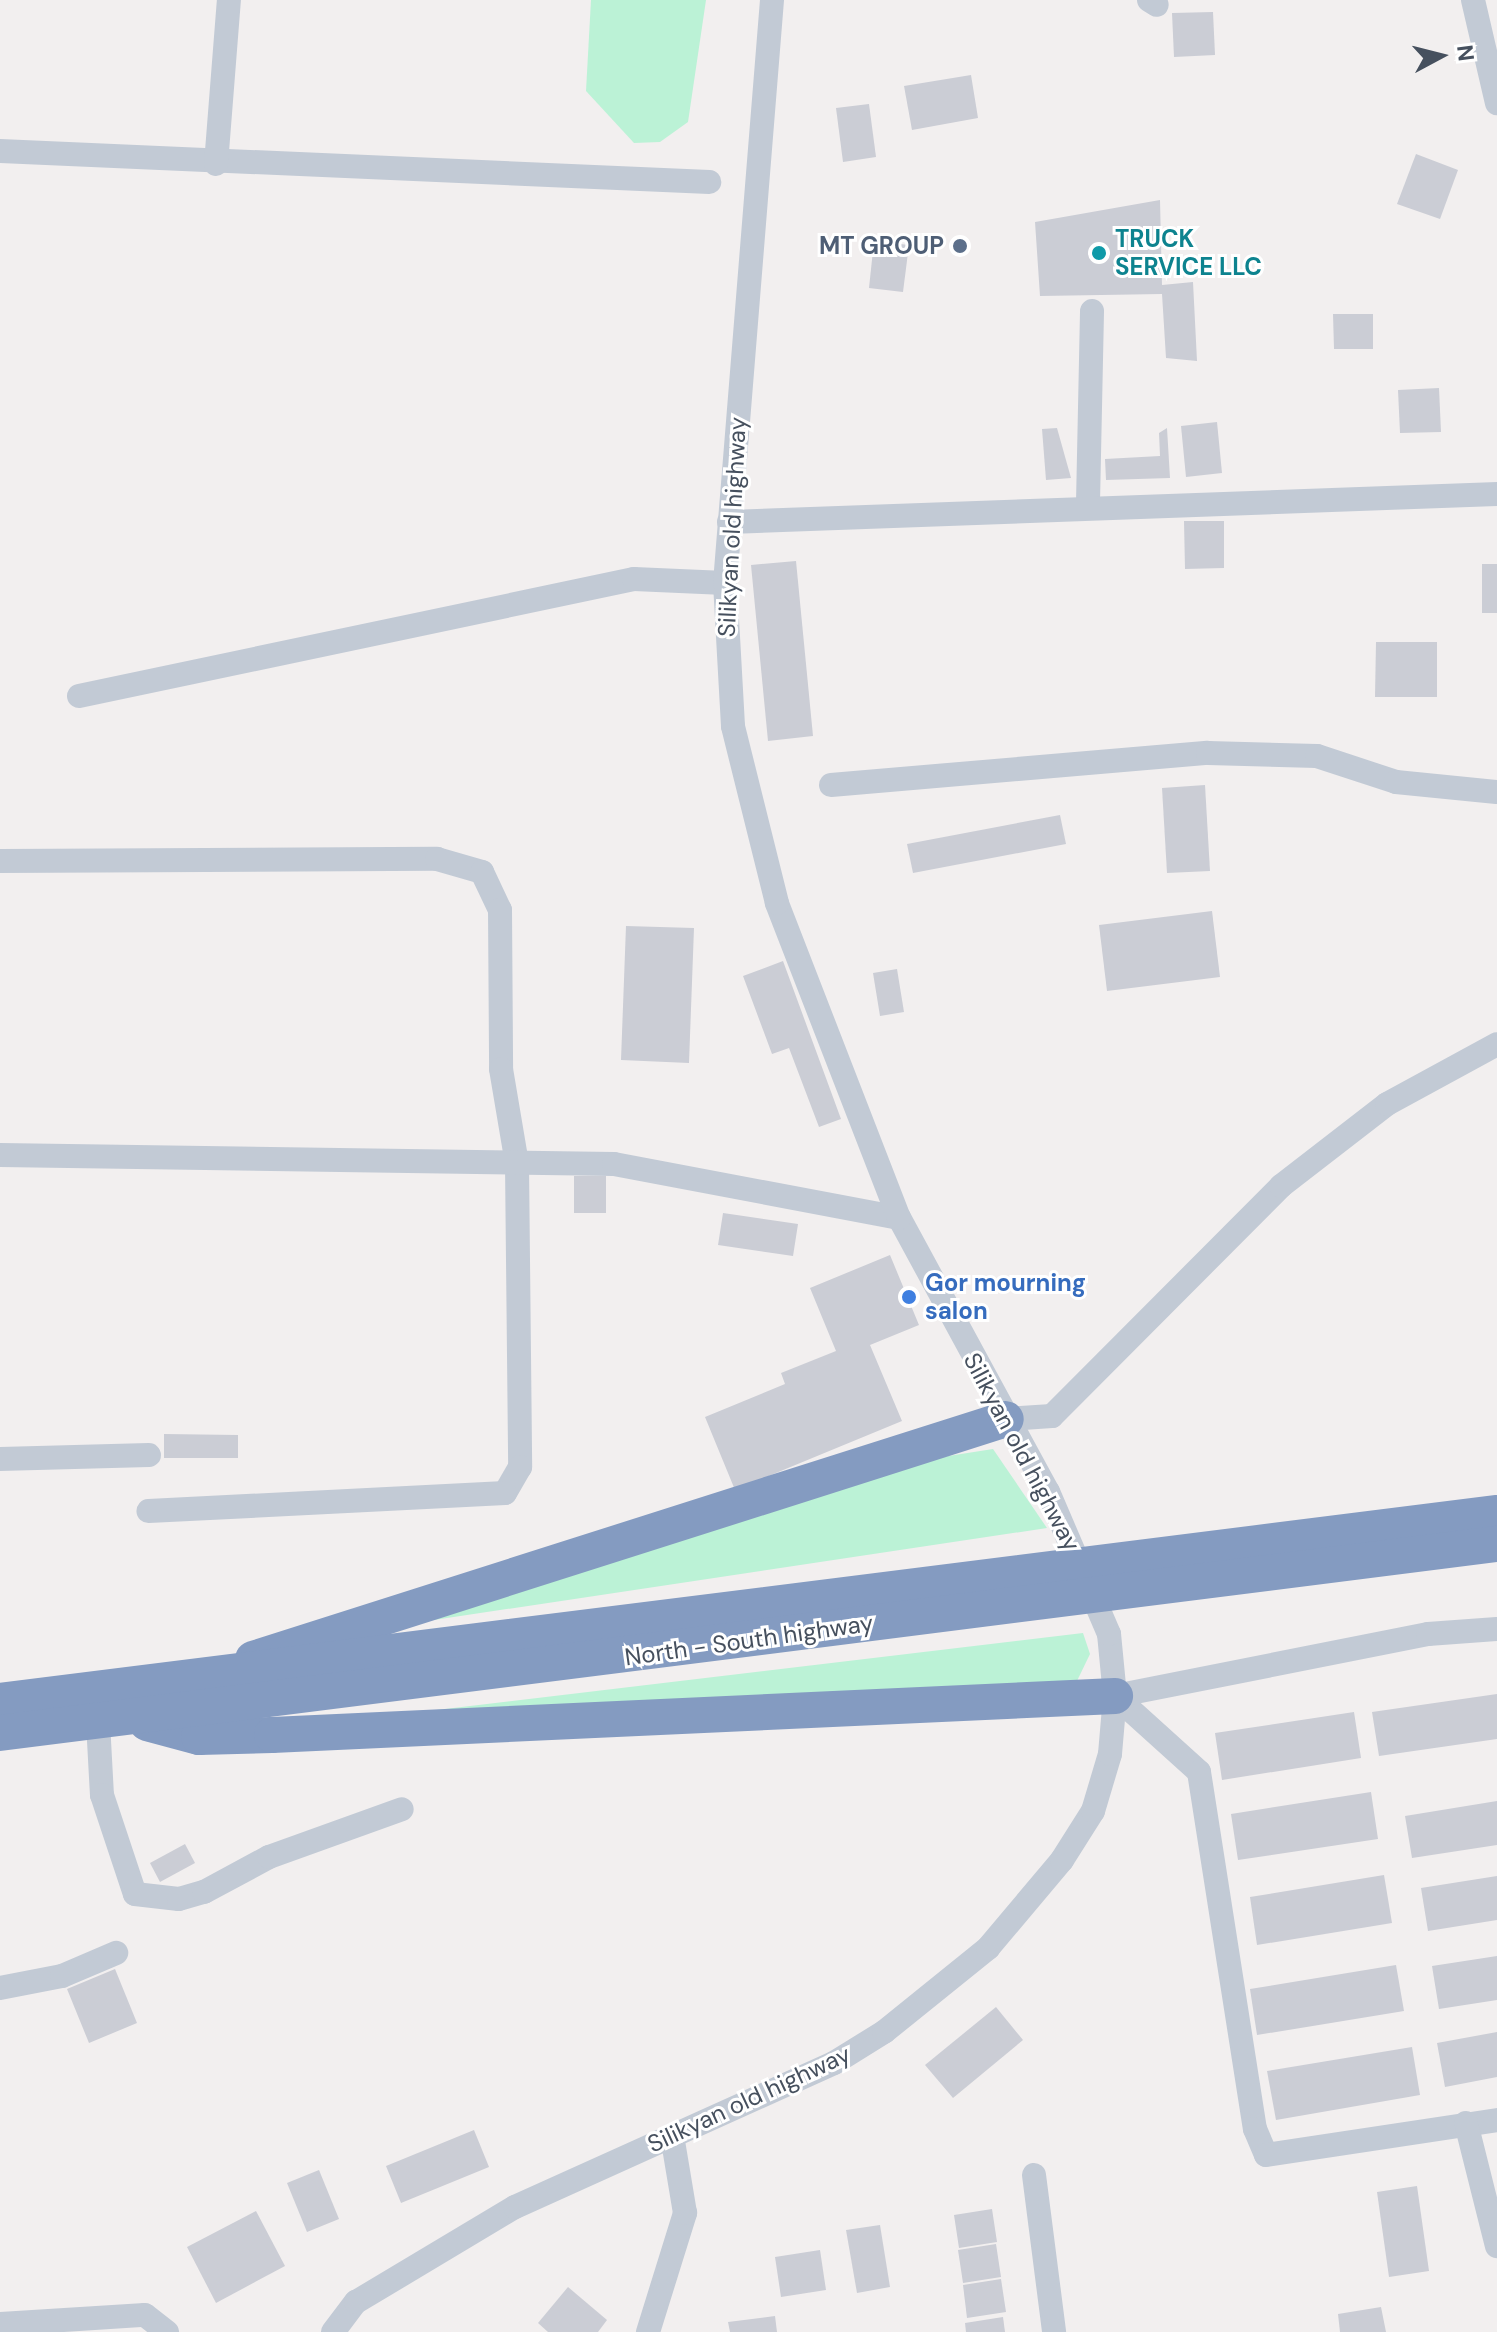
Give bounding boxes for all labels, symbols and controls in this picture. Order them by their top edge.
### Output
north arrow [1401,16,1481,96]
text: N [1450,43,1481,63]
place label: TRUCK SERVICE LLC [1115,225,1262,281]
place label: MT GROUP [819,232,944,260]
marker: MT GROUP [951,237,969,255]
marker: TRUCK SERVICE LLC [1090,244,1108,262]
street label: Silikyan old highway [712,416,752,638]
place label: Gor mourning salon [925,1269,1086,1325]
marker: Gor mourning salon [900,1288,918,1306]
street label: Silikyan old highway [958,1348,1086,1556]
street label: North - South highway [623,1608,875,1672]
street label: Silikyan old highway [643,2039,855,2159]

